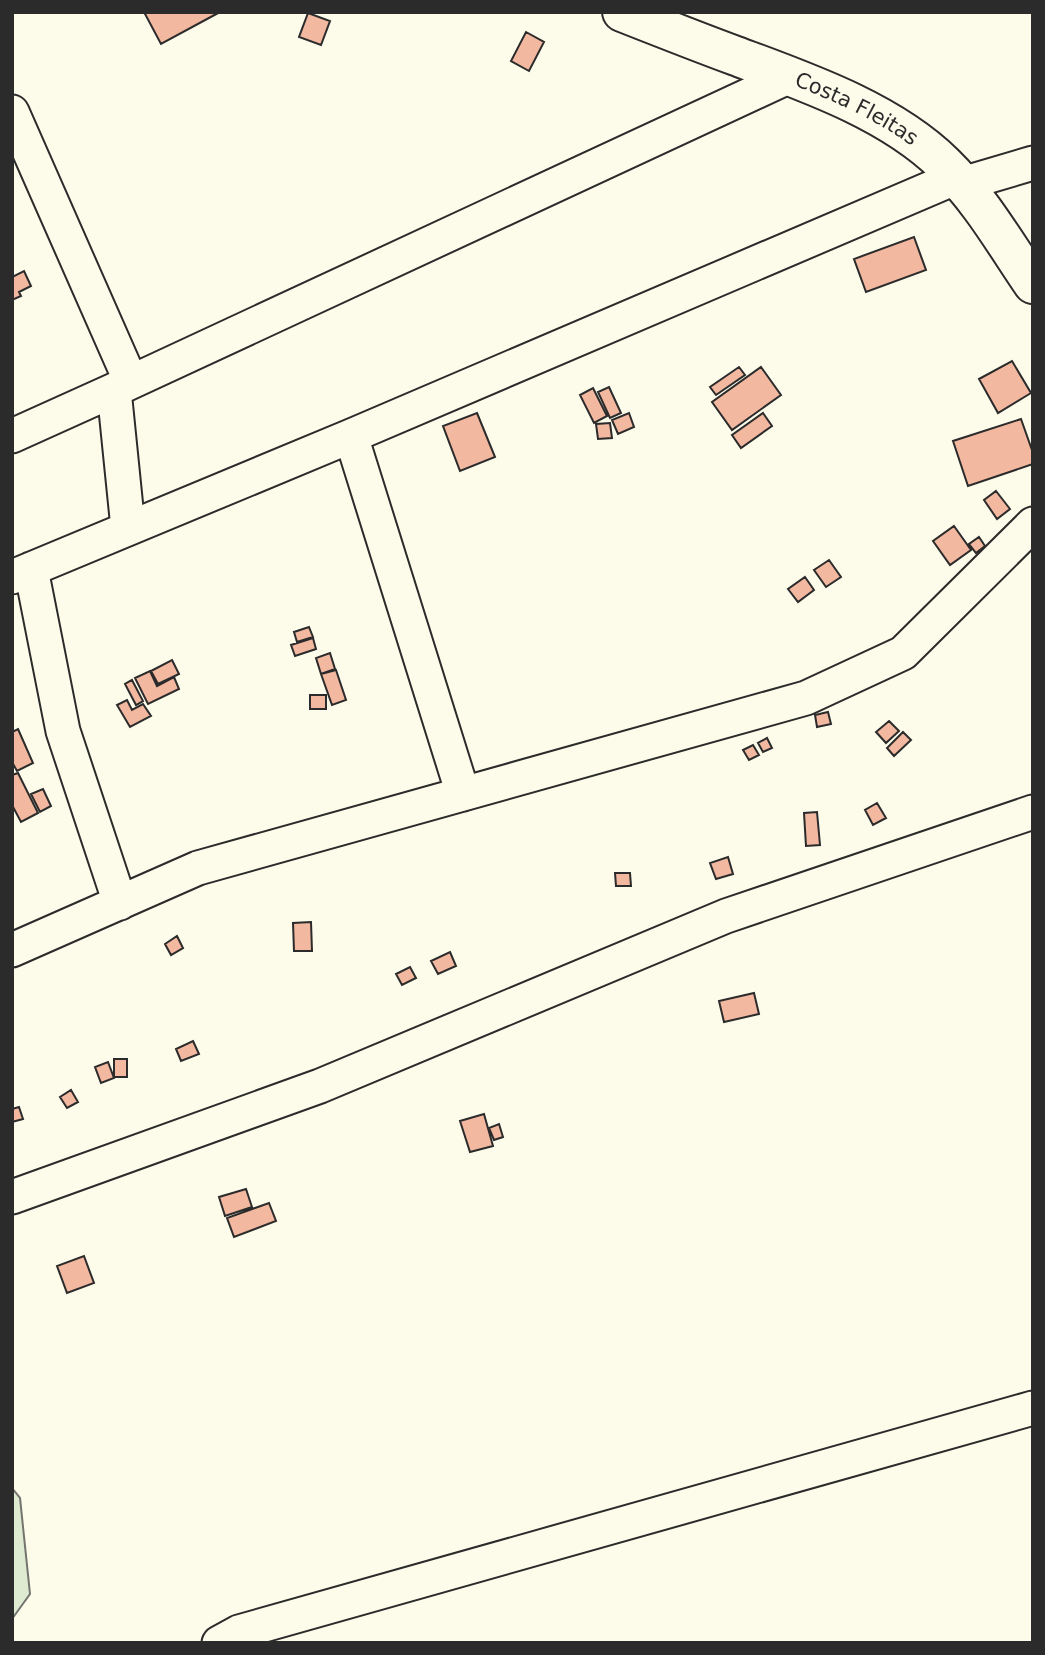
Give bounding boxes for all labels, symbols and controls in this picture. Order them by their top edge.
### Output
street label: Costa Fleitas [792,67,923,150]

